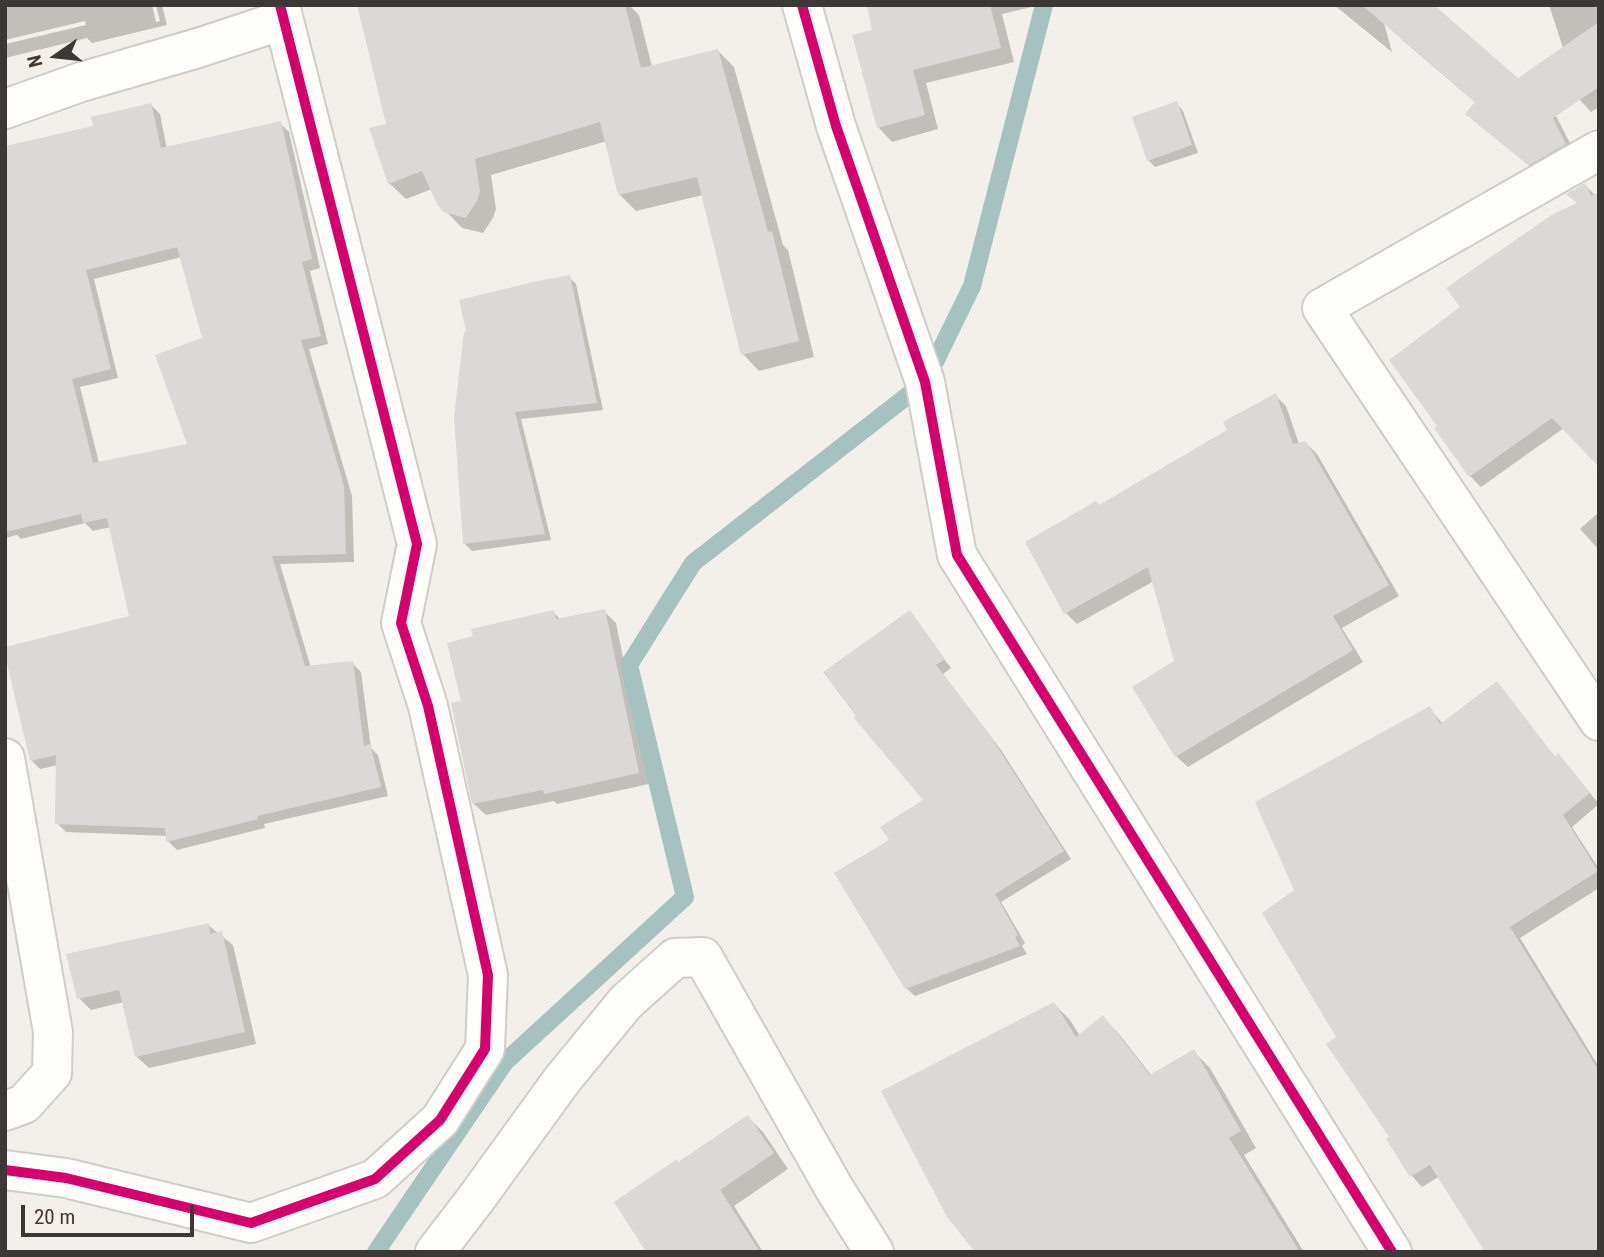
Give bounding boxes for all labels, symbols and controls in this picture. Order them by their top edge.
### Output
north arrow [21,21,91,91]
text: N [23,53,48,70]
scale bar [24,1190,198,1234]
text: 20 m [34,1205,75,1229]

